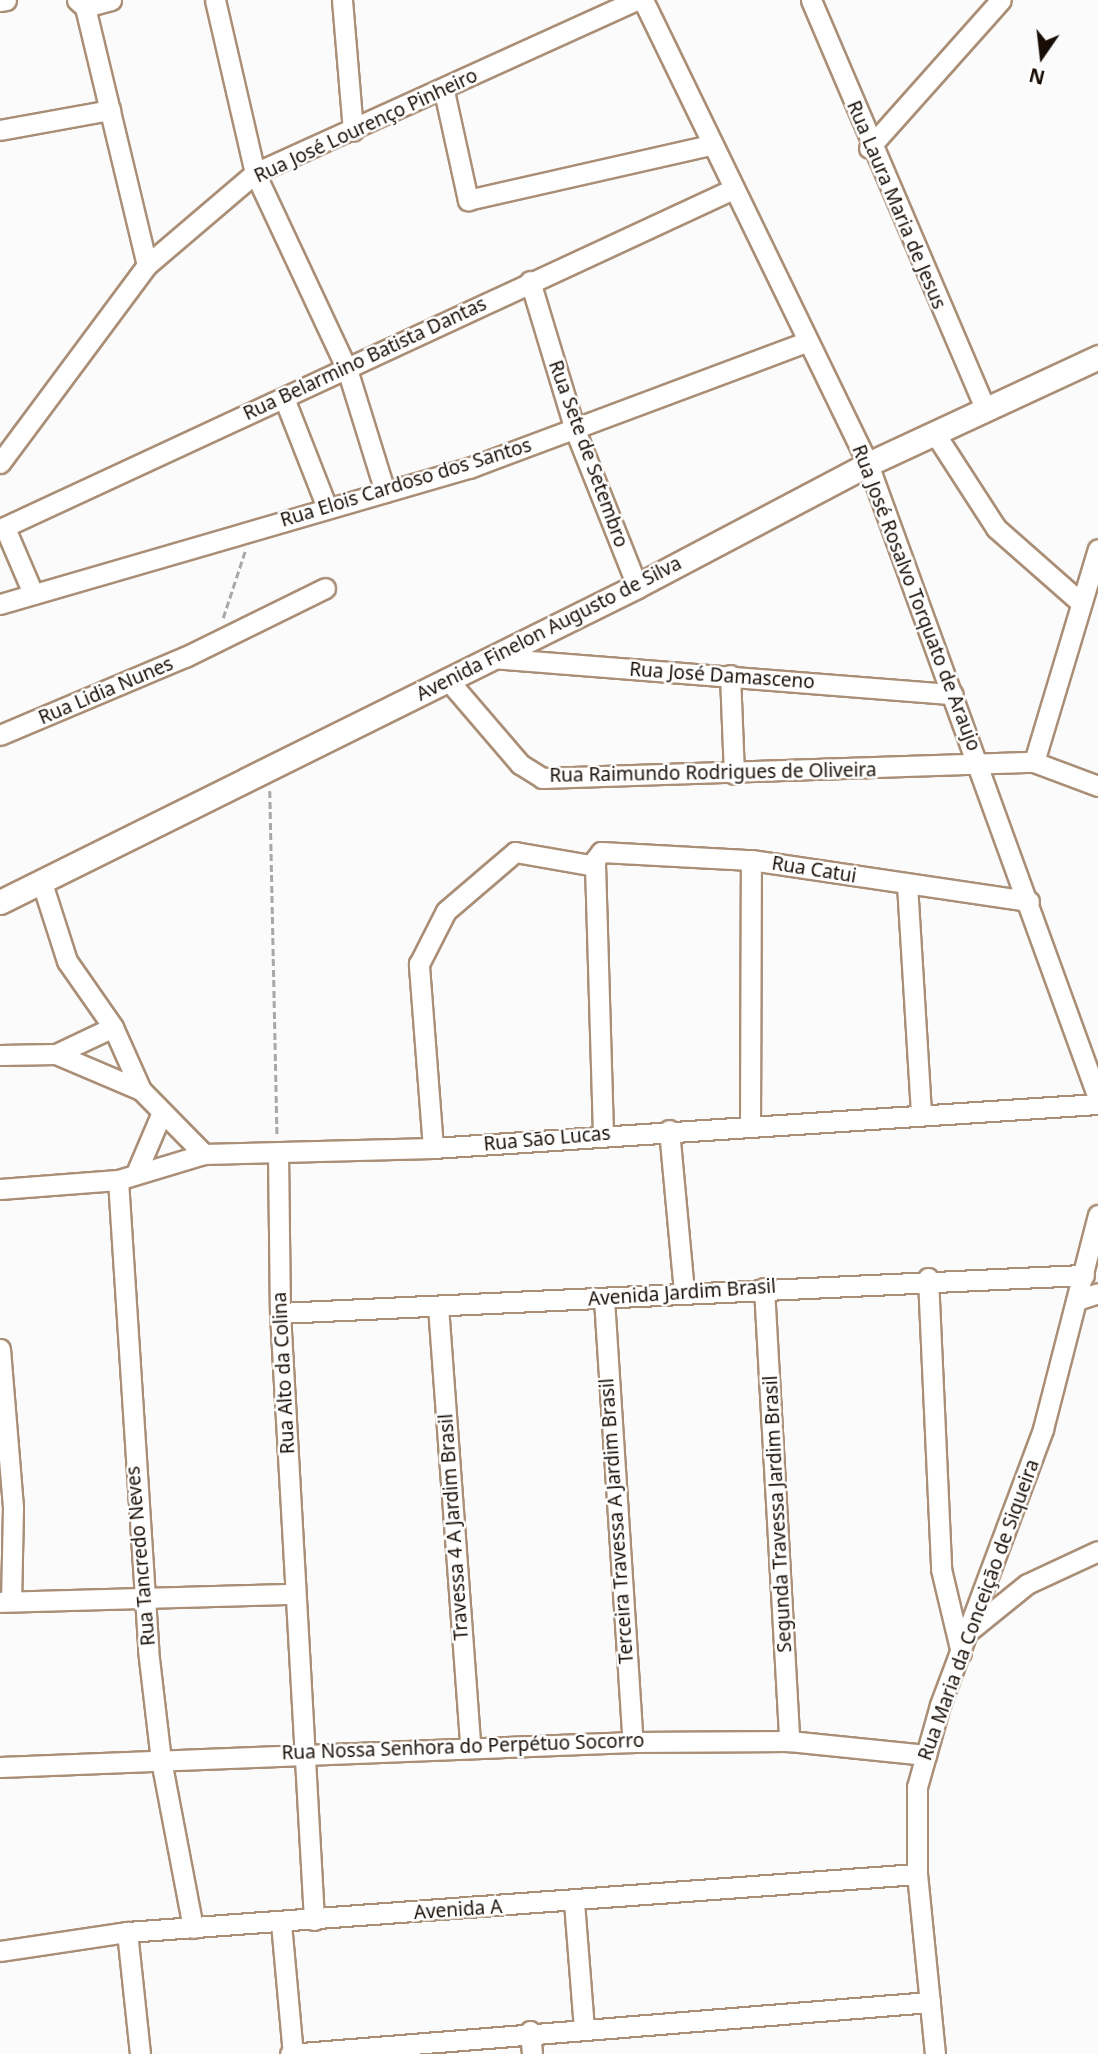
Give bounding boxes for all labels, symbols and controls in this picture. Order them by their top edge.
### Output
north arrow [1007,21,1077,91]
text: N [1026,62,1048,91]
street label: Rua José Lourenço Pinheiro [251,64,481,188]
street label: Rua Laura Maria de Jesus [842,97,950,313]
street label: Rua Belarmino Batista Dantas [240,293,490,425]
street label: Rua Sete de Setembro [544,357,632,551]
street label: Rua Elois Cardoso dos Santos [278,434,534,532]
street label: Rua José Rosalvo Torquato de Araujo [847,442,985,754]
street label: Avenida Finelon Augusto de Silva [413,552,685,706]
street label: Rua Lidia Nunes [35,652,177,730]
street label: Rua José Damasceno [629,658,815,694]
street label: Rua Raimundo Rodrigues de Oliveira [549,759,877,787]
street label: Rua Catui [770,852,858,888]
street label: Rua São Lucas [483,1122,611,1156]
street label: Avenida Jardim Brasil [587,1275,777,1311]
street label: Rua Alto da Colina [268,1291,300,1455]
street label: Segunda Travessa Jardim Brasil [759,1375,797,1653]
street label: Terceira Travessa A Jardim Brasil [596,1377,638,1665]
street label: Travessa 4 A Jardim Brasil [435,1413,473,1641]
street label: Rua Maria da Conceição de Siqueira [914,1456,1044,1764]
street label: Rua Tancredo Neves [122,1465,160,1647]
street label: Rua Nossa Senhora do Perpétuo Socorro [281,1729,645,1765]
street label: Avenida A [413,1896,503,1924]

